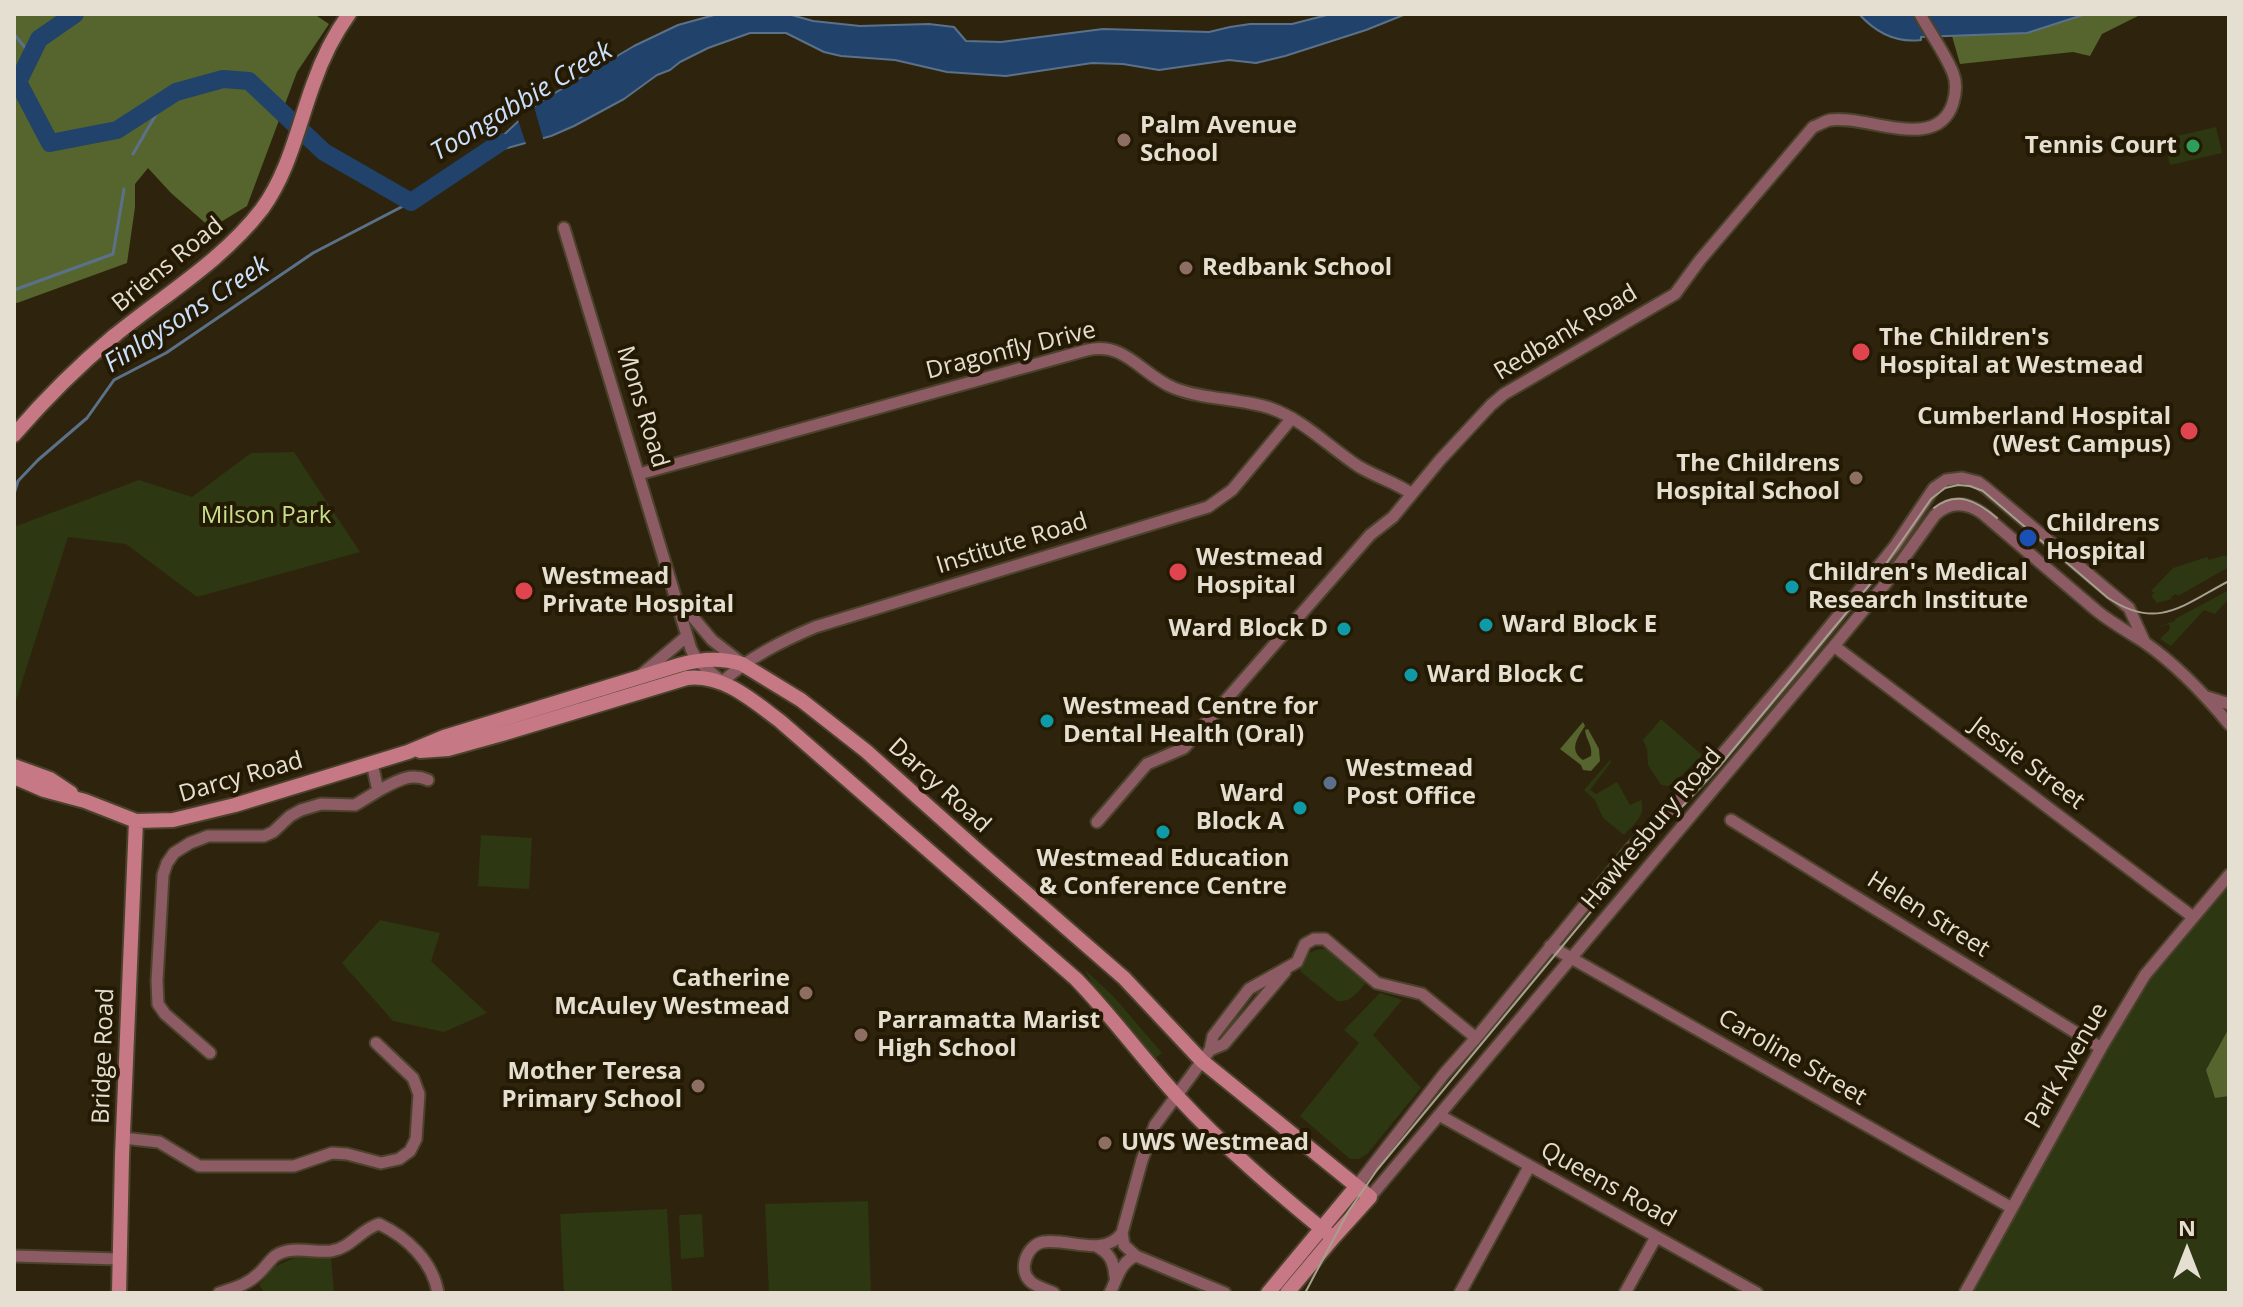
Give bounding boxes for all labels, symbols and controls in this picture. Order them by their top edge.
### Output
water label: Toongabbie Creek [426,36,618,168]
place label: Palm Avenue School [1140,112,1297,168]
marker: Palm Avenue School [1115,131,1133,149]
place label: Tennis Court [2025,132,2177,160]
marker: Tennis Court [2184,137,2202,155]
street label: Briens Road [107,211,229,319]
water label: Finlaysons Creek [99,250,275,380]
place label: Redbank School [1202,254,1392,282]
marker: Redbank School [1177,259,1195,277]
street label: Redbank Road [1489,279,1643,387]
street label: Dragonfly Drive [923,316,1099,386]
place label: The Children's Hospital at Westmead [1879,324,2143,380]
marker: The Children's Hospital at Westmead [1850,341,1872,363]
street label: Mons Road [610,343,674,471]
place label: Cumberland Hospital (West Campus) [1917,403,2171,459]
marker: Cumberland Hospital (West Campus) [2178,420,2200,442]
place label: The Childrens Hospital School [1655,450,1840,506]
marker: The Childrens Hospital School [1847,469,1865,487]
park label: Milson Park [201,502,331,530]
street label: Institute Road [933,507,1091,581]
place label: Childrens Hospital [2046,510,2160,566]
marker: Childrens Hospital [2017,527,2039,549]
place label: Westmead Hospital [1196,544,1323,600]
place label: Children's Medical Research Institute [1808,559,2028,615]
marker: Westmead Hospital [1167,561,1189,583]
place label: Westmead Private Hospital [542,563,734,619]
marker: Children's Medical Research Institute [1783,578,1801,596]
marker: Westmead Private Hospital [513,580,535,602]
place label: Ward Block E [1502,611,1657,639]
place label: Ward Block D [1168,615,1328,643]
marker: Ward Block E [1477,616,1495,634]
marker: Ward Block D [1335,620,1353,638]
place label: Ward Block C [1427,661,1584,689]
marker: Ward Block C [1402,666,1420,684]
place label: Westmead Centre for Dental Health (Oral) [1063,693,1318,749]
marker: Westmead Centre for Dental Health (Oral) [1038,712,1056,730]
street label: Jessie Street [1964,712,2090,816]
street label: Darcy Road [882,733,996,839]
street label: Hawkesbury Road [1576,742,1728,916]
street label: Darcy Road [176,747,306,809]
place label: Westmead Post Office [1346,755,1476,811]
marker: Westmead Post Office [1321,774,1339,792]
place label: Ward Block A [1196,780,1284,836]
marker: Ward Block A [1291,799,1309,817]
marker: Westmead Education & Conference Centre [1154,823,1172,841]
place label: Westmead Education & Conference Centre [1036,845,1290,901]
street label: Helen Street [1862,866,1994,964]
place label: Catherine McAuley Westmead [554,965,790,1021]
marker: Catherine McAuley Westmead [797,984,815,1002]
street label: Bridge Road [87,988,121,1124]
street label: Park Avenue [2020,998,2114,1134]
street label: Caroline Street [1713,1004,1871,1112]
place label: Parramatta Marist High School [877,1007,1100,1063]
marker: Parramatta Marist High School [852,1026,870,1044]
place label: Mother Teresa Primary School [501,1058,682,1114]
marker: Mother Teresa Primary School [689,1077,707,1095]
place label: UWS Westmead [1121,1129,1309,1157]
marker: UWS Westmead [1096,1134,1114,1152]
street label: Queens Road [1535,1136,1681,1234]
north arrow [2147,1211,2227,1291]
text: N [2178,1212,2196,1242]

